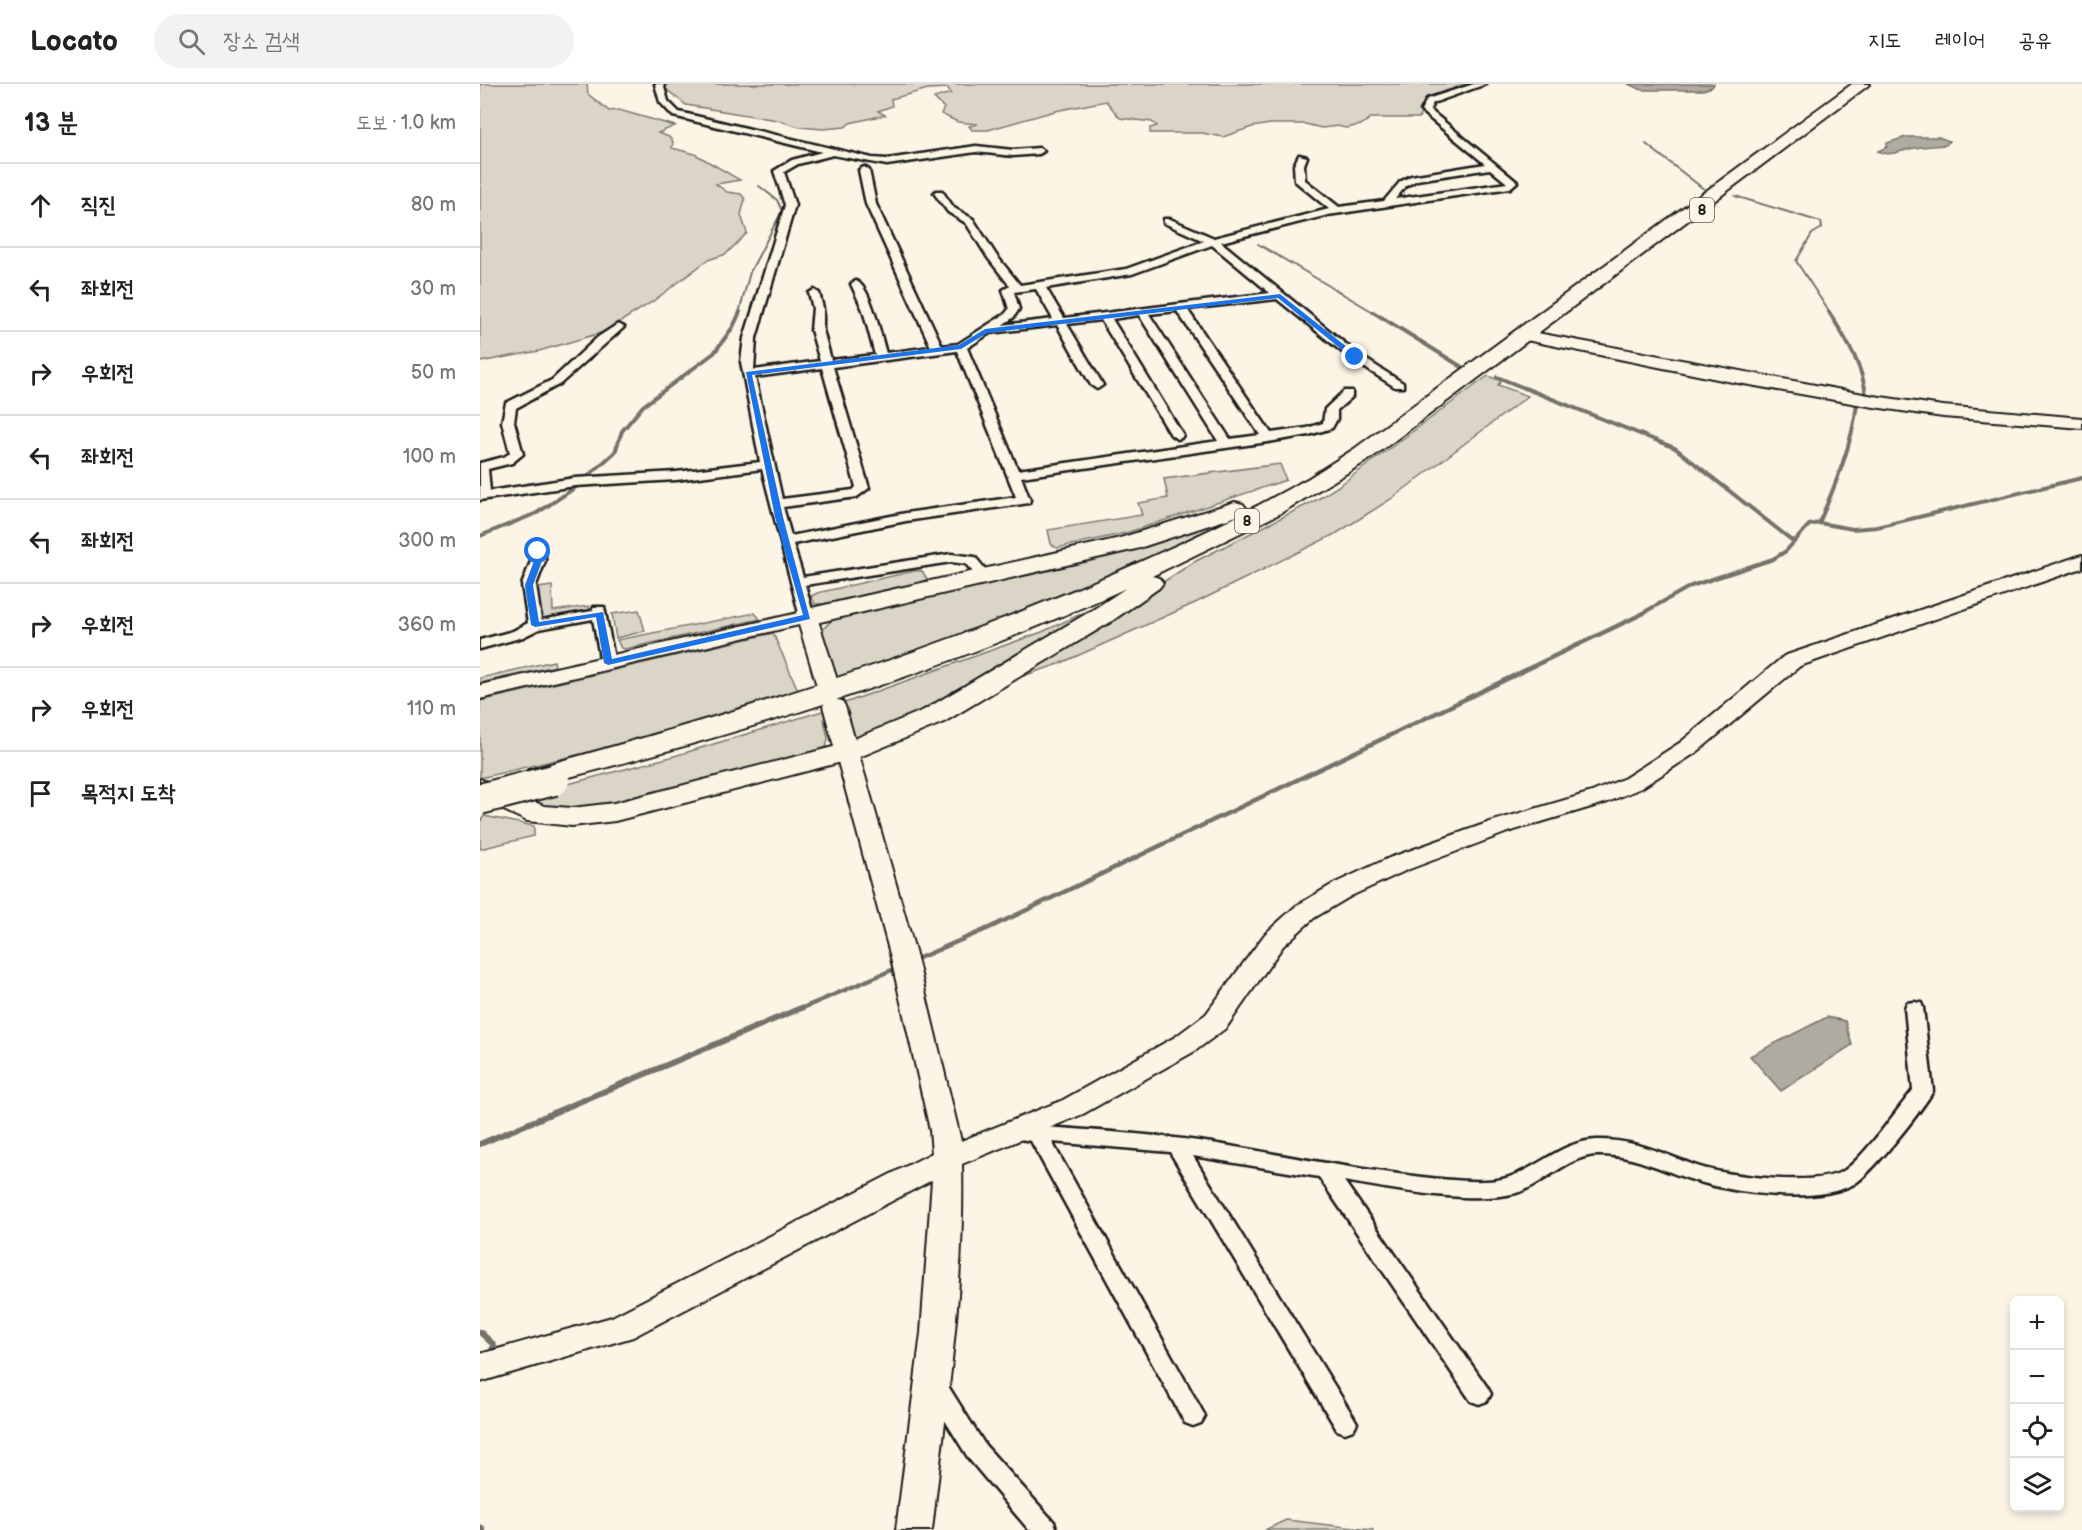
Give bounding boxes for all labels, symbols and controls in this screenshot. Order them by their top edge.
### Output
search box [154,14,574,68]
text: Locato [30,25,118,58]
icon: search [175,25,208,58]
text: 장소 검색 [223,28,300,55]
text: 지도 [1868,28,1902,53]
text: 레이어 [1935,28,1985,53]
text: 공유 [2018,28,2052,53]
text: 13 분 [24,108,78,139]
text: 도보 · 1.0 km [356,111,456,135]
icon: ahead [24,189,57,222]
text: 직진 [81,192,116,219]
text: 80 m [411,193,456,217]
road number: 8 [1690,198,1714,222]
icon: left [24,273,57,306]
text: 좌회전 [81,276,134,303]
text: 30 m [410,277,456,301]
route end [1341,343,1367,369]
icon: right [24,357,57,390]
text: 우회전 [81,360,134,387]
text: 50 m [411,361,456,385]
icon: left [24,441,57,474]
text: 좌회전 [81,444,134,471]
text: 100 m [403,445,456,469]
road number: 8 [1235,509,1259,533]
icon: left [24,525,57,558]
text: 좌회전 [81,528,134,555]
text: 300 m [398,529,456,553]
route start [524,537,550,563]
icon: right [24,609,57,642]
text: 우회전 [81,612,134,639]
text: 360 m [398,613,456,637]
icon: right [24,693,57,726]
text: 우회전 [81,696,134,723]
text: 110 m [407,697,456,721]
icon: arrive [24,777,57,810]
text: 목적지 도착 [81,780,175,807]
map controls [2010,1296,2064,1512]
button: + [2010,1296,2064,1350]
button: − [2010,1350,2064,1404]
button: locate [2010,1404,2064,1458]
button: layers [2010,1458,2064,1512]

